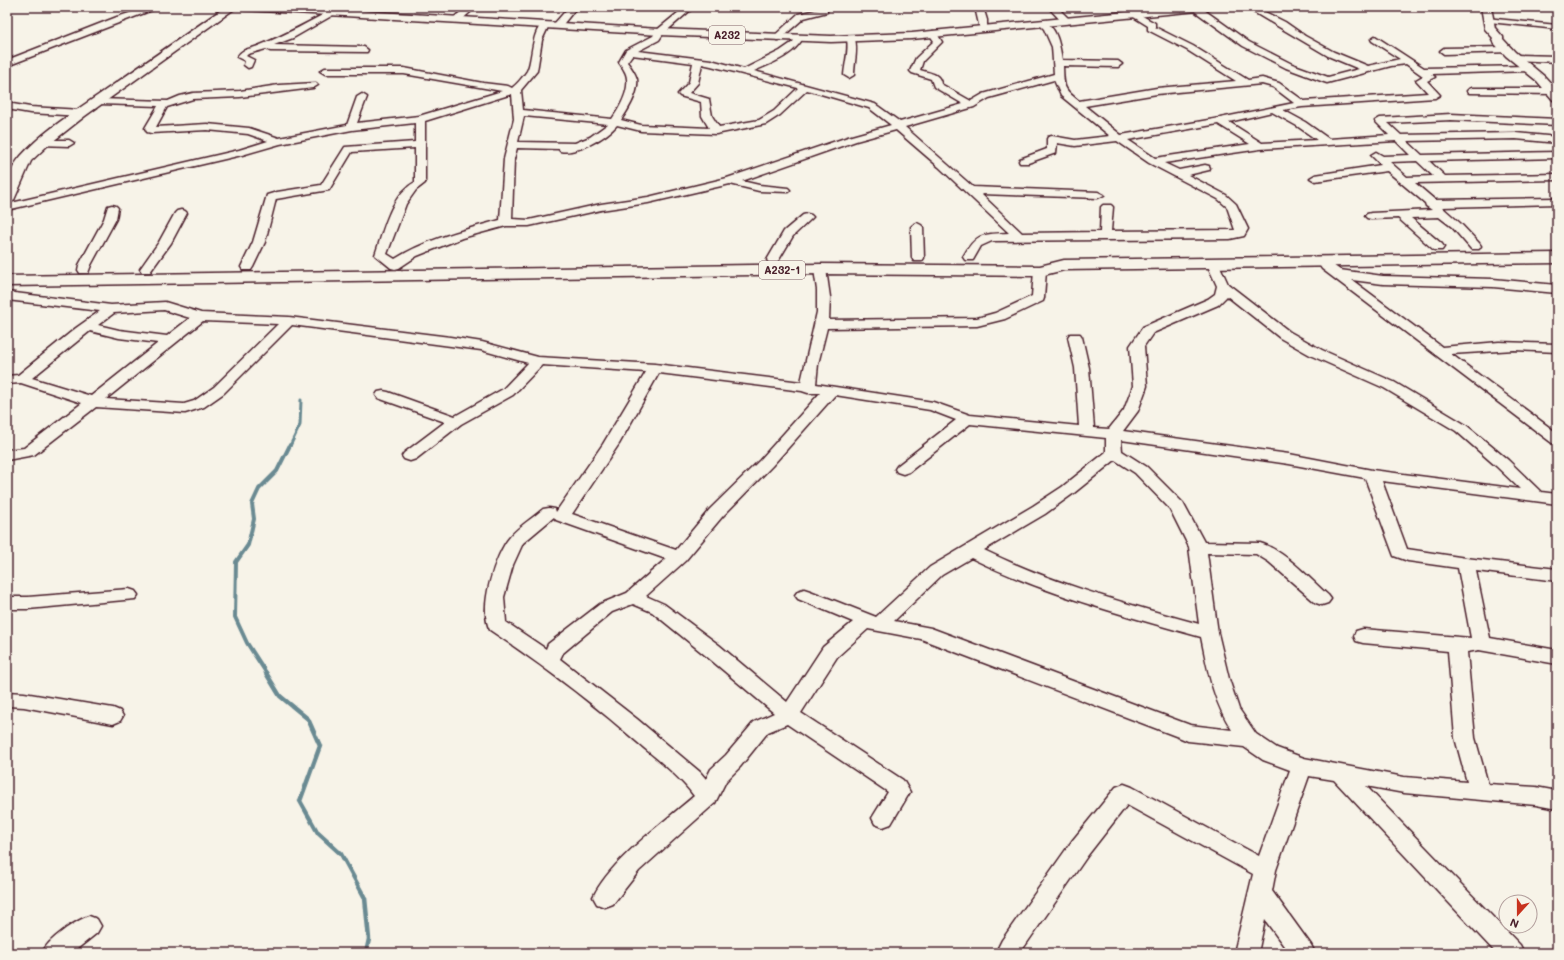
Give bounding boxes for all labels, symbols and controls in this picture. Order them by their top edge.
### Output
road number: A232 [709,26,745,44]
road number: A232-1 [759,261,805,279]
north arrow [1498,894,1538,934]
text: N [1508,915,1521,932]

